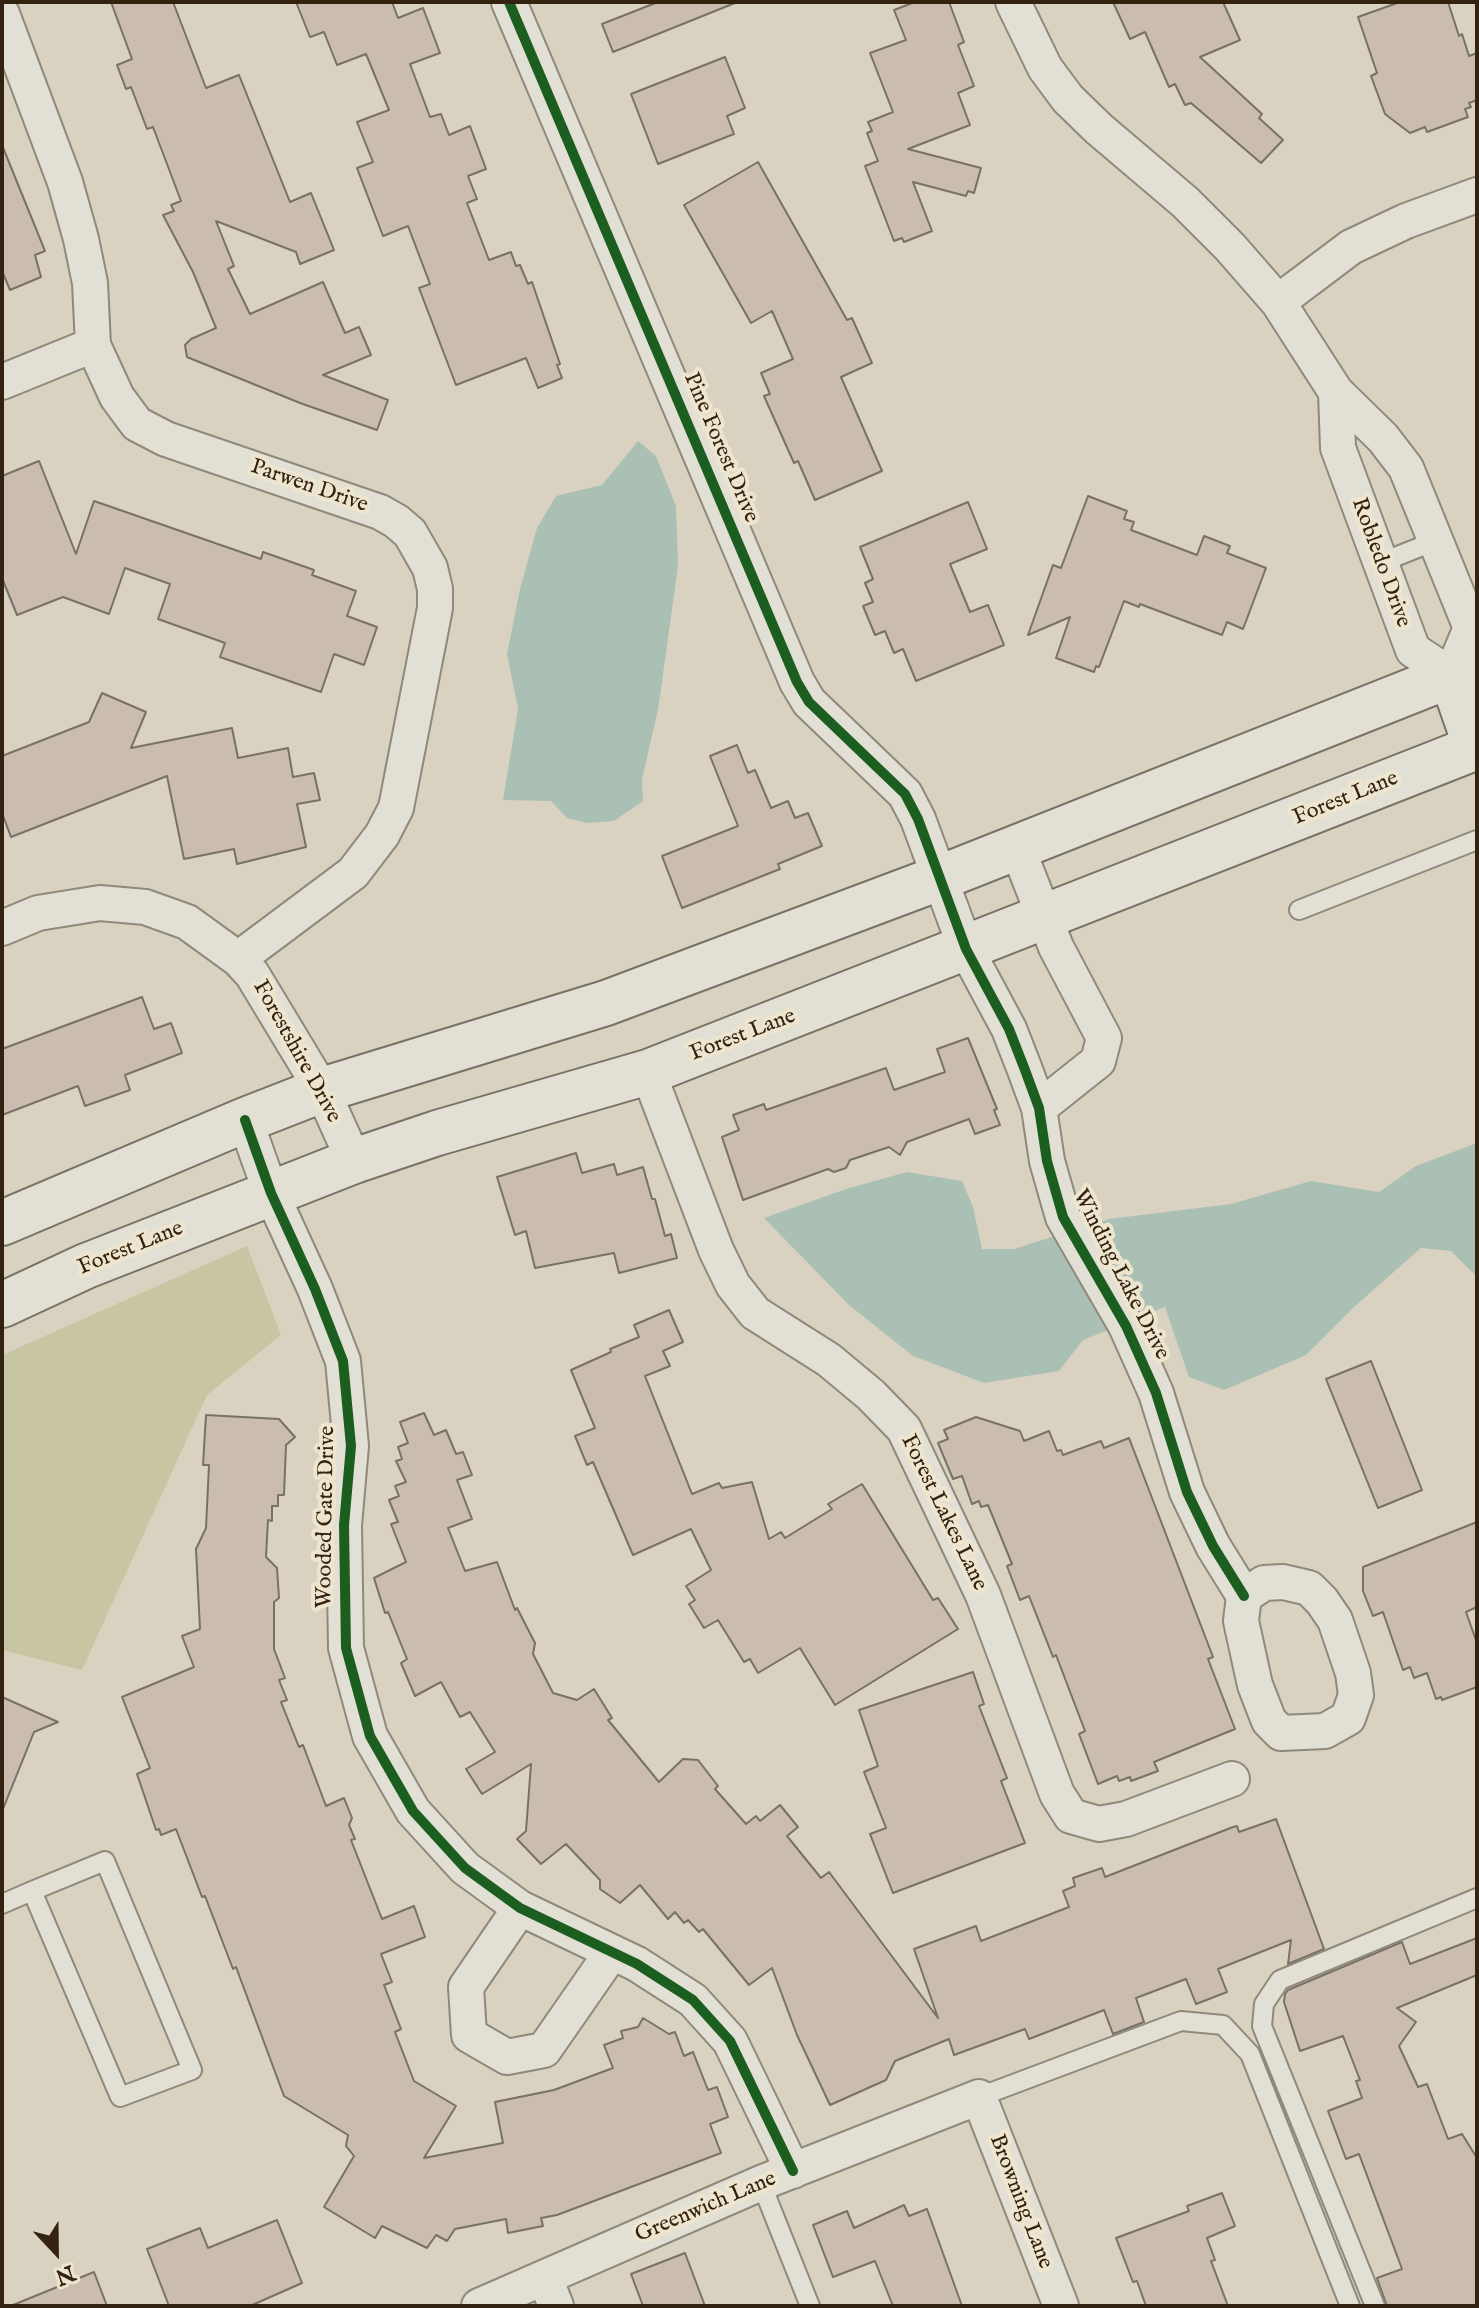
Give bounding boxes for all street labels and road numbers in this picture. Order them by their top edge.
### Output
street label: Pine Forest Drive [677,369,763,527]
street label: Parwen Drive [247,455,371,519]
street label: Robledo Drive [1344,495,1416,631]
street label: Forest Lane [1290,766,1402,832]
street label: Forestshire Drive [246,976,346,1128]
street label: Forest Lane [687,1004,799,1068]
street label: Winding Lake Drive [1066,1185,1174,1365]
street label: Forest Lane [75,1216,187,1282]
street label: Wooded Gate Drive [312,1425,342,1609]
street label: Forest Lakes Lane [894,1431,992,1595]
street label: Browning Lane [982,2131,1058,2273]
street label: Greenwich Lane [632,2166,780,2250]

